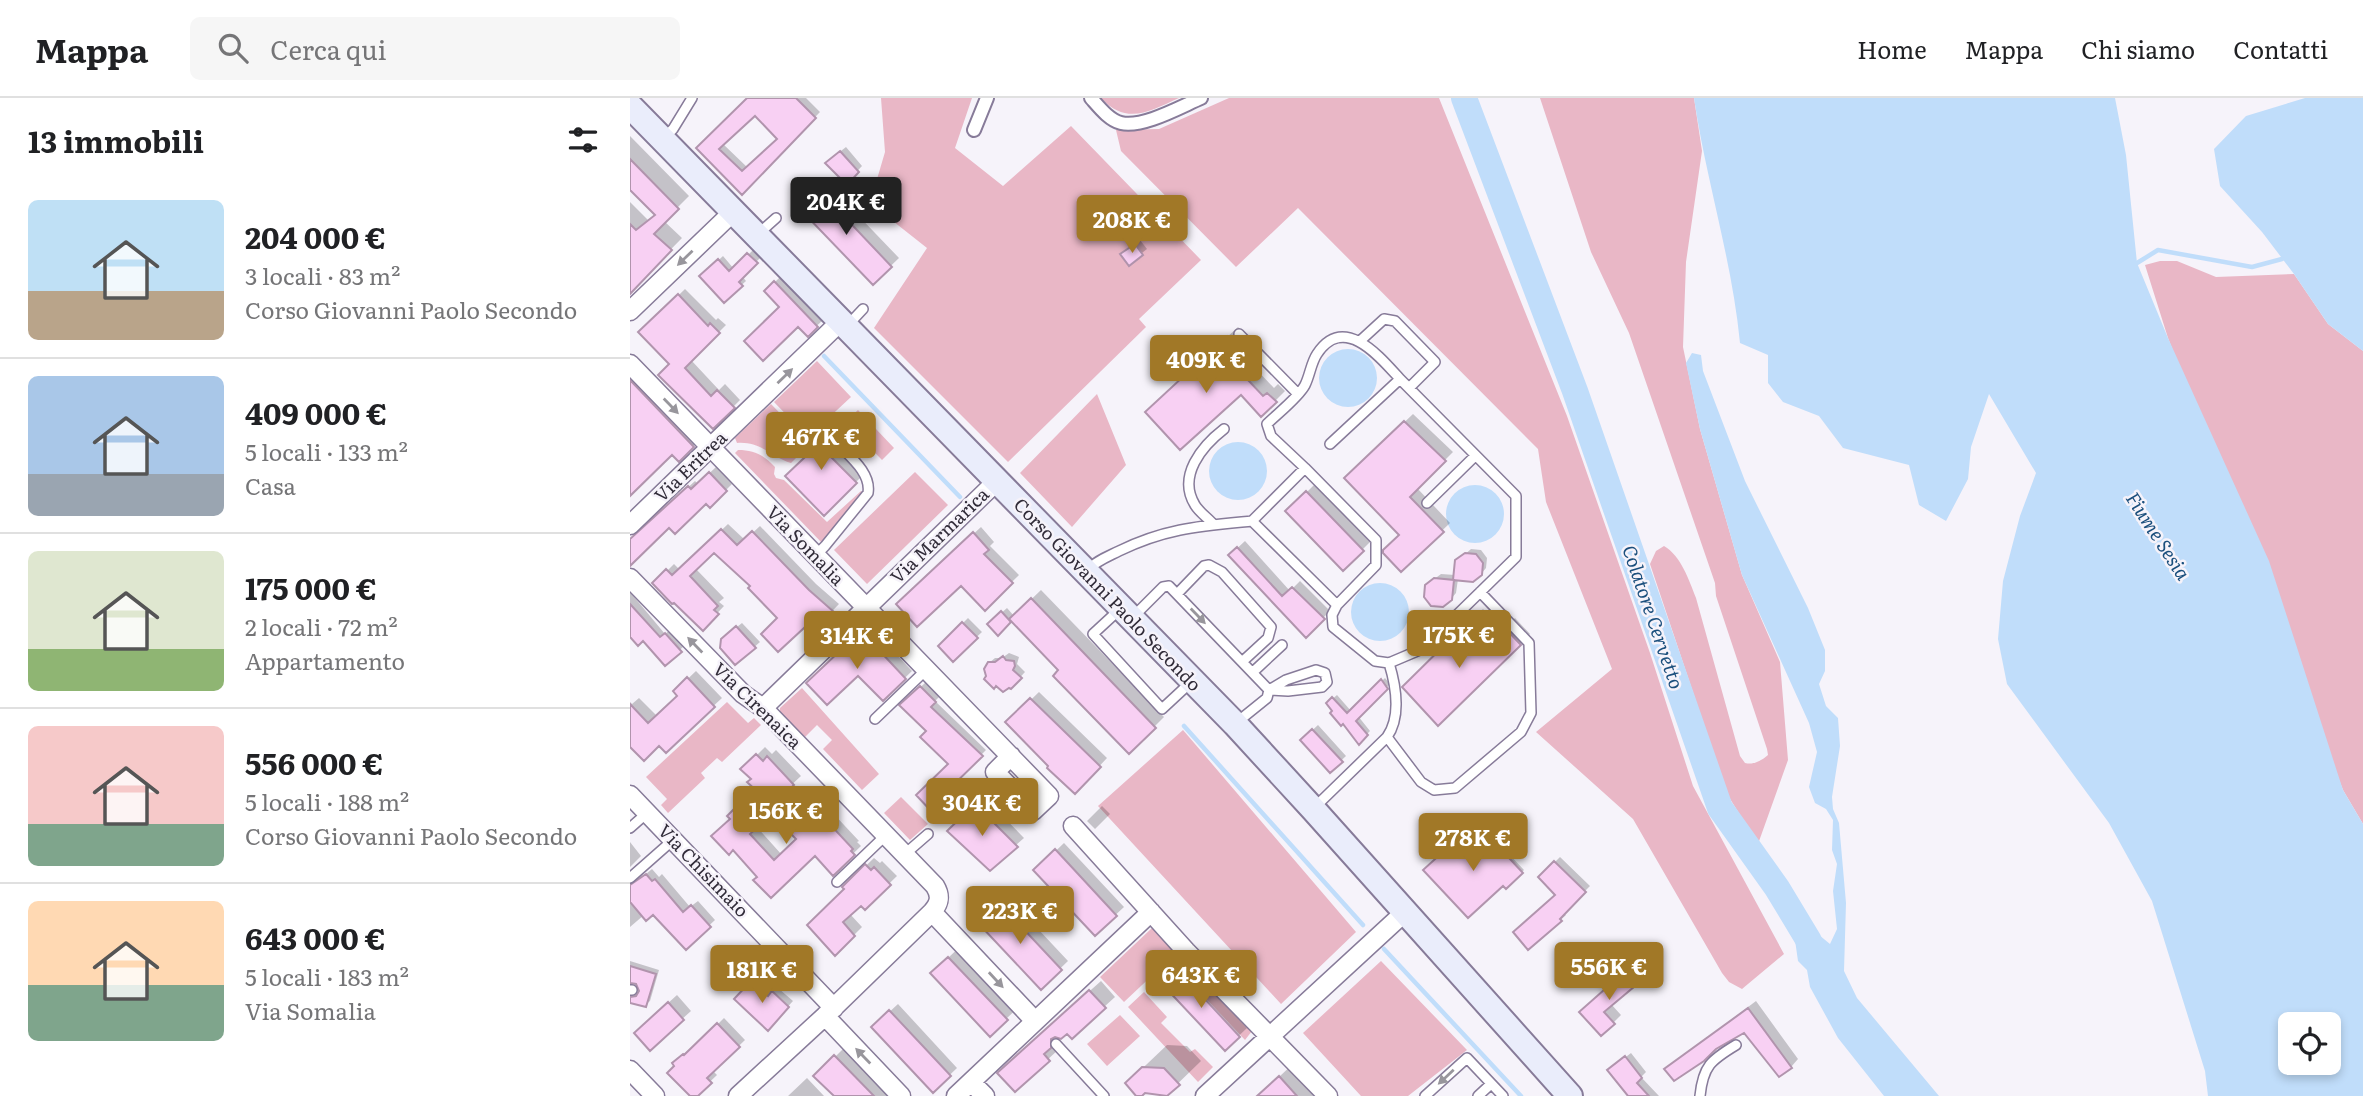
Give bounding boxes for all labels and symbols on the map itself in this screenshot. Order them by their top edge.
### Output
pin: 204K € [789,178,903,237]
pin: 208K € [1075,195,1189,255]
one-way arrow [676,250,693,267]
pin: 409K € [1149,336,1263,395]
one-way arrow [776,368,793,384]
one-way arrow [662,397,678,414]
pin: 467K € [764,412,878,472]
street label: Via Eritrea [647,424,733,508]
street label: Via Marmarica [883,480,995,589]
water label: Fiume Sesia [2120,486,2198,585]
street label: Corso Giovanni Paolo Secondo [1008,491,1208,697]
street label: Via Somalia [761,499,852,591]
water label: Colatore Cervetto [1616,541,1692,692]
one-way arrow [1189,607,1206,624]
pin: 175K € [1402,610,1516,670]
pin: 314K € [800,612,914,671]
one-way arrow [687,637,704,654]
street label: Via Cirenaica [707,655,809,755]
pin: 304K € [925,778,1039,838]
pin: 156K € [729,786,843,846]
pin: 278K € [1416,814,1530,873]
street label: Via Chisimaio [653,817,756,923]
pin: 223K € [963,886,1077,946]
pin: 556K € [1552,942,1666,1002]
pin: 181K € [705,946,819,1005]
pin: 643K € [1144,950,1258,1010]
one-way arrow [987,971,1003,988]
one-way arrow [856,1048,872,1065]
one-way arrow [1437,1069,1455,1085]

